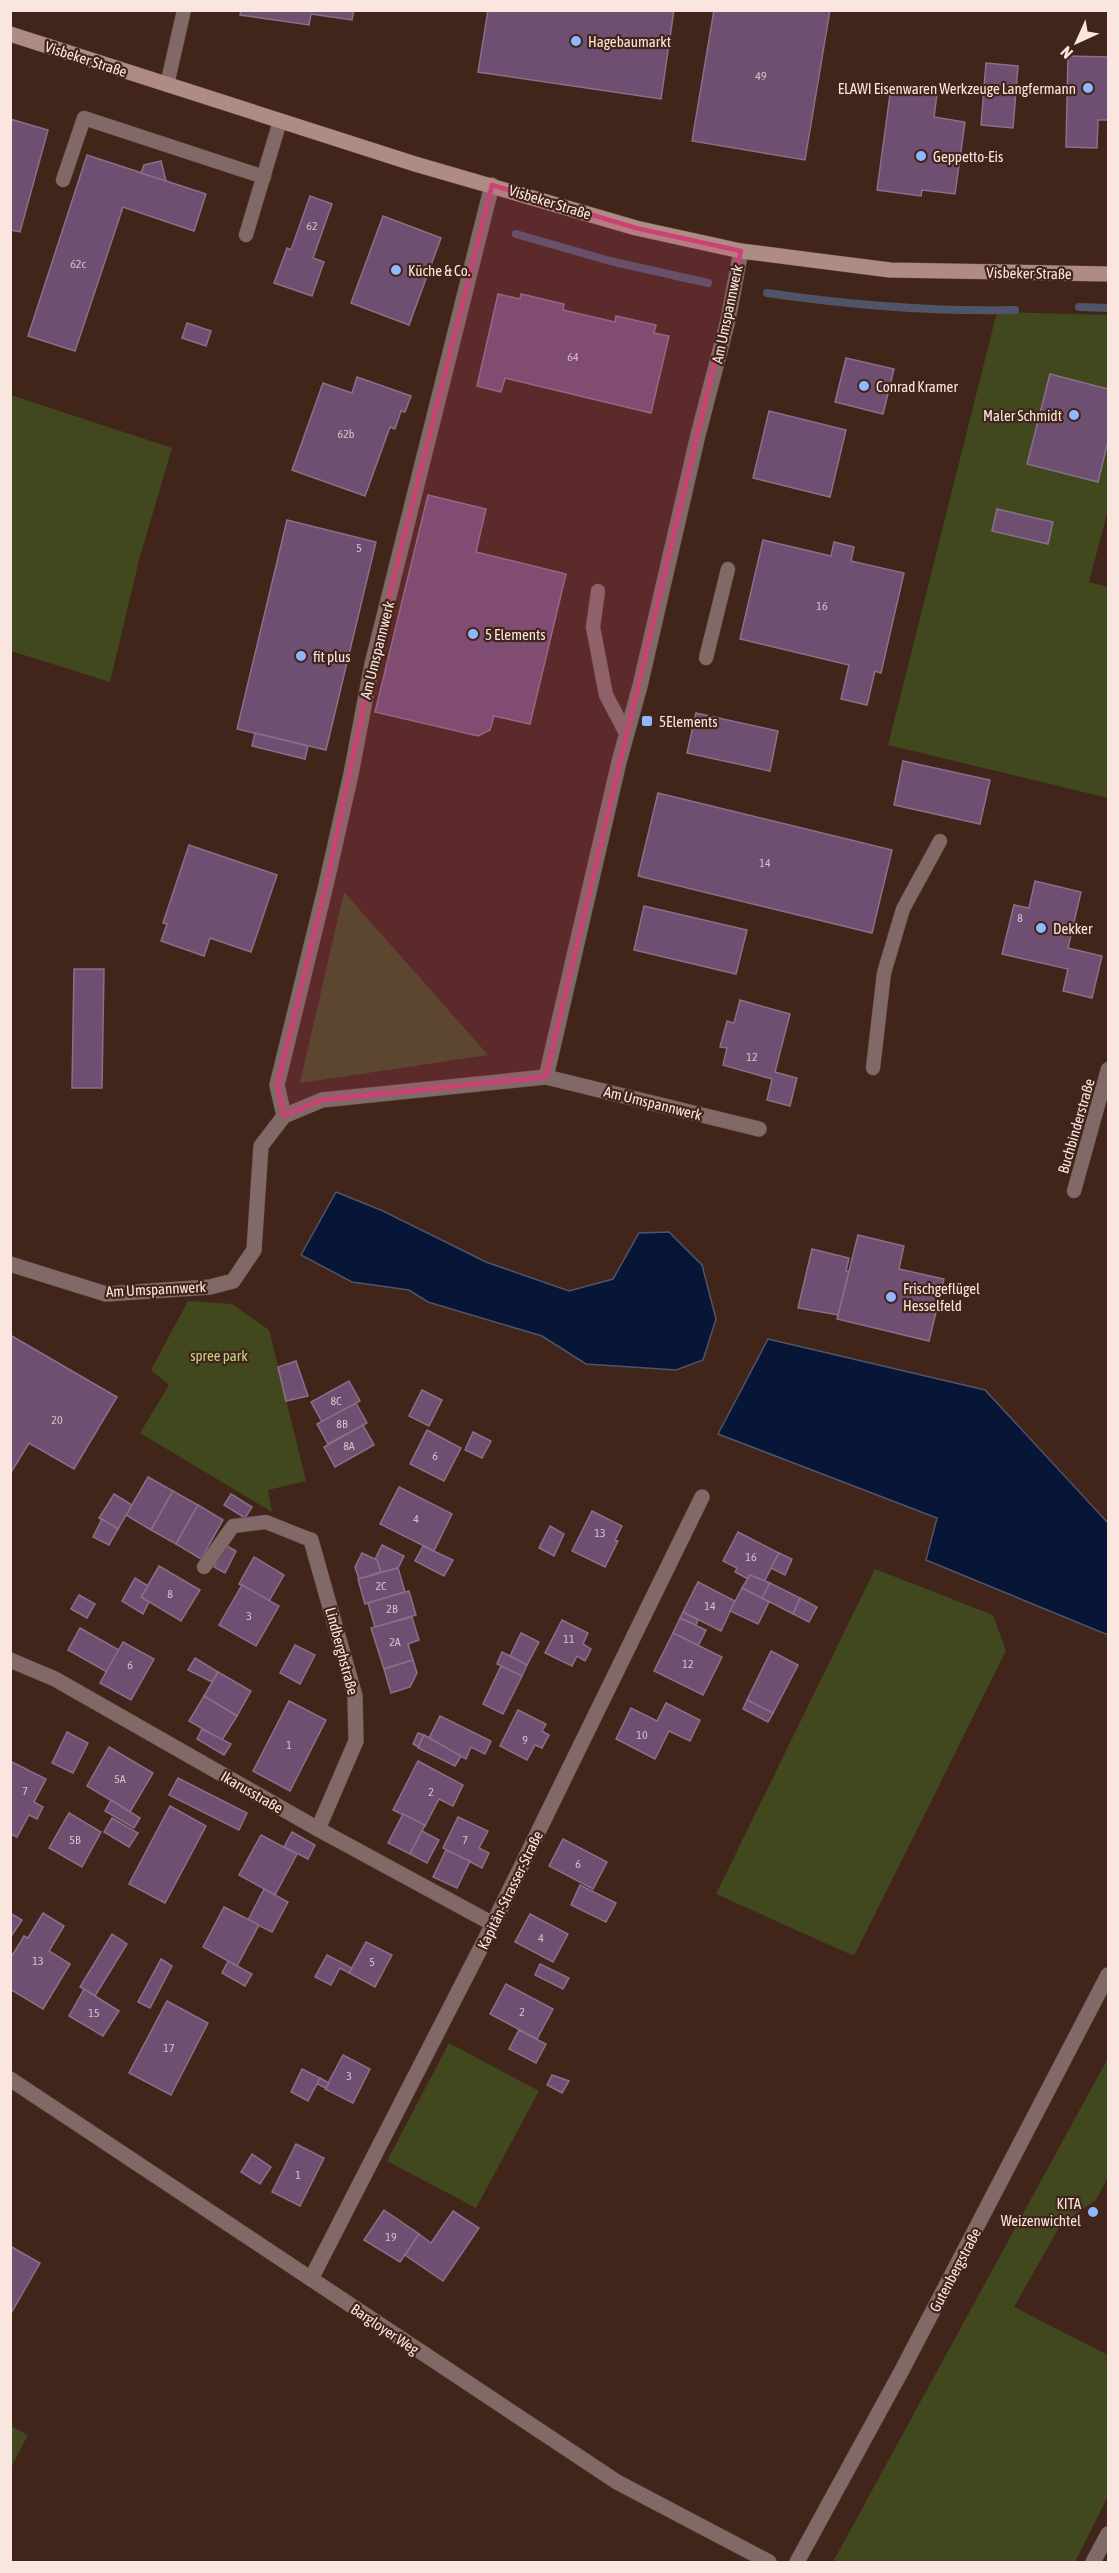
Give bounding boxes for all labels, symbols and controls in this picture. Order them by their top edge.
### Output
north arrow [1047,12,1107,72]
place label: Hagebaumarkt [588,33,671,50]
marker: Hagebaumarkt [569,34,583,48]
street label: Visbeker Straße [43,38,129,80]
text: N [1057,43,1076,62]
house number: 49 [755,69,767,83]
place label: ELAWI Eisenwaren Werkzeuge Langfermann [838,80,1076,97]
marker: ELAWI Eisenwaren Werkzeuge Langfermann [1081,81,1095,95]
place label: Geppetto-Eis [933,148,1003,165]
marker: Geppetto-Eis [914,149,928,163]
street label: Visbeker Straße [507,181,593,223]
house number: 62 [306,219,318,233]
house number: 62c [70,257,86,271]
place label: Küche & Co. [408,262,471,279]
marker: Küche & Co. [389,263,403,277]
street label: Am Umspannwerk [708,263,746,365]
street label: Visbeker Straße [986,264,1072,282]
house number: 64 [567,350,579,364]
place label: Conrad Kramer [876,378,958,395]
marker: Conrad Kramer [857,379,871,393]
place label: Maler Schmidt [983,407,1062,424]
marker: Maler Schmidt [1067,408,1081,422]
house number: 62b [338,427,355,441]
house number: 5 [356,541,362,555]
street label: Am Umspannwerk [357,599,397,701]
house number: 16 [816,599,828,613]
place label: 5 Elements [485,626,546,643]
marker: 5 Elements [466,627,480,641]
place label: fit plus [313,648,351,665]
marker: fit plus [294,649,308,663]
place label: 5Elements [659,713,718,730]
marker: 5Elements [640,714,654,728]
house number: 14 [759,856,771,870]
house number: 8 [1017,911,1023,925]
place label: Dekker [1053,920,1093,937]
marker: Dekker [1034,921,1048,935]
house number: 12 [746,1050,758,1064]
street label: Buchbinderstraße [1054,1076,1098,1175]
street label: Am Umspannwerk [602,1083,704,1123]
street label: Am Umspannwerk [105,1278,207,1300]
place label: Frischgeflügel Hesselfeld [903,1280,980,1314]
marker: Frischgeflügel Hesselfeld [884,1290,898,1304]
park label: spree park [190,1347,248,1364]
house number: 8C [330,1394,342,1408]
house number: 20 [51,1413,63,1427]
house number: 8B [336,1417,348,1431]
house number: 8A [343,1439,355,1453]
house number: 6 [432,1449,438,1463]
house number: 4 [413,1512,419,1526]
house number: 13 [594,1526,606,1540]
house number: 16 [745,1550,757,1564]
house number: 2C [375,1579,387,1593]
house number: 8 [167,1587,173,1601]
house number: 14 [704,1599,716,1613]
house number: 2B [386,1602,398,1616]
street label: Lindberghstraße [322,1605,362,1697]
house number: 3 [246,1609,252,1623]
house number: 11 [563,1632,575,1646]
house number: 2A [389,1635,401,1649]
house number: 12 [682,1657,694,1671]
house number: 6 [127,1658,133,1672]
house number: 10 [636,1728,648,1742]
house number: 9 [522,1733,528,1747]
house number: 1 [286,1738,292,1752]
street label: Ikarusstraße [218,1767,286,1817]
house number: 5A [114,1772,126,1786]
house number: 7 [22,1784,28,1798]
house number: 2 [428,1785,434,1799]
street label: Kapitän-Strasser-Straße [474,1828,546,1952]
house number: 5B [69,1833,81,1847]
house number: 7 [462,1833,468,1847]
house number: 6 [575,1857,581,1871]
house number: 4 [538,1931,544,1945]
house number: 13 [32,1954,44,1968]
house number: 5 [369,1955,375,1969]
house number: 2 [519,2005,525,2019]
house number: 15 [88,2006,100,2020]
house number: 17 [163,2041,175,2055]
house number: 3 [346,2069,352,2083]
house number: 1 [295,2168,301,2182]
place label: KITA Weizenwichtel [1001,2195,1082,2229]
marker: KITA Weizenwichtel [1086,2205,1100,2219]
street label: Gutenbergstraße [926,2225,984,2315]
house number: 19 [385,2230,397,2244]
street label: Bargloyer Weg [348,2300,423,2358]

